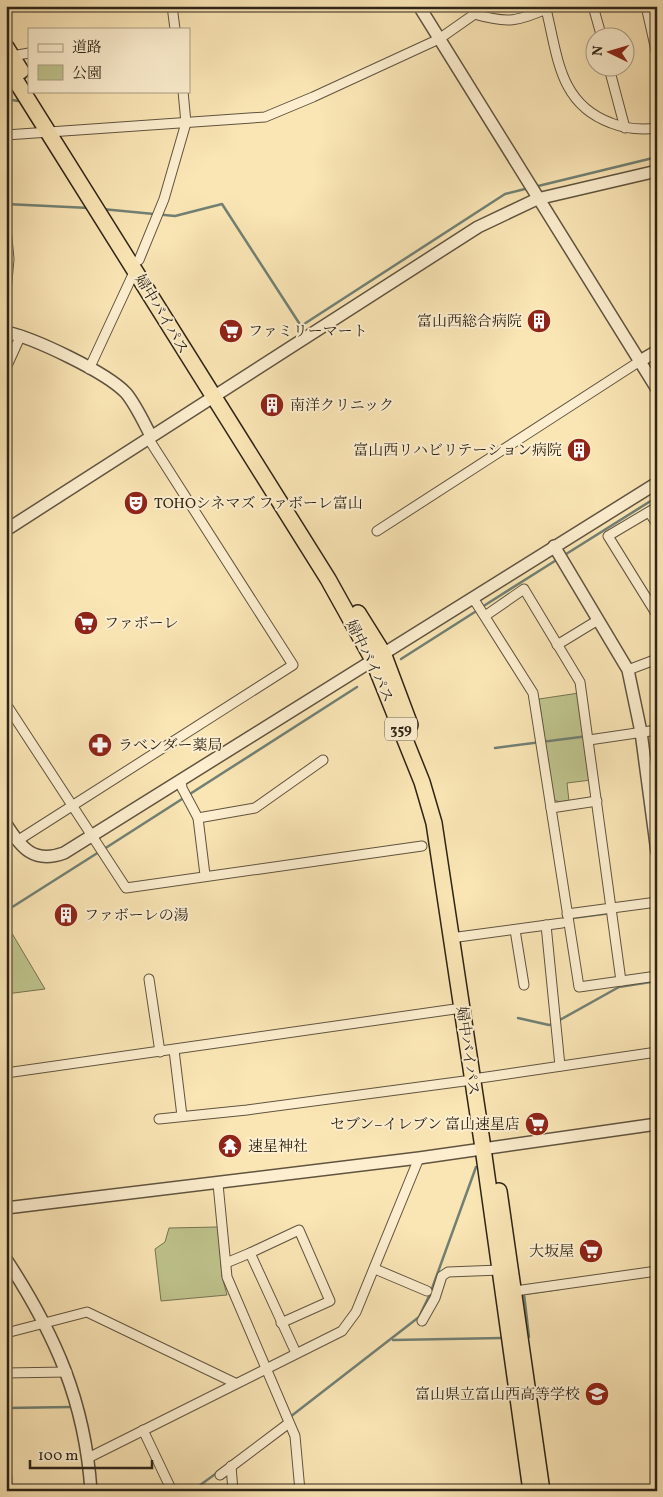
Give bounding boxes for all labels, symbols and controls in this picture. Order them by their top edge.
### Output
legend [28,28,190,92]
north arrow [586,28,636,78]
text: 道路 [72,38,102,59]
text: N [589,45,608,57]
text: 公園 [72,64,102,85]
street label: 婦中バイパス [129,271,193,359]
building icon: 富山西総合病院 [526,308,552,334]
place label: 富山西総合病院 [417,312,522,333]
supermarket icon: ファミリーマート [218,318,244,344]
place label: ファミリーマート [248,322,368,343]
building icon: 南洋クリニック [259,392,285,418]
place label: 南洋クリニック [290,396,394,417]
building icon: 富山西リハビリテーション病院 [566,437,592,463]
place label: 富山西リハビリテーション病院 [353,441,562,462]
theatre icon: TOHOシネマズ ファボーレ富山 [123,490,149,516]
place label: TOHOシネマズ ファボーレ富山 [154,494,363,515]
supermarket icon: ファボーレ [73,610,99,636]
place label: ファボーレ [104,614,178,635]
street label: 婦中バイパス [340,617,398,707]
road number: 359 [385,718,417,741]
pharmacy icon: ラベンダー薬局 [87,732,113,758]
place label: ラベンダー薬局 [118,736,222,757]
building icon: ファボーレの湯 [53,902,79,928]
place label: ファボーレの湯 [84,906,188,927]
street label: 婦中バイパス [450,1005,483,1097]
supermarket icon: セブン−イレブン 富山速星店 [524,1111,550,1137]
place label: セブン−イレブン 富山速星店 [330,1115,520,1136]
temple icon: 速星神社 [217,1133,243,1159]
place label: 速星神社 [248,1137,308,1158]
supermarket icon: 大坂屋 [578,1238,604,1264]
place label: 大坂屋 [529,1242,574,1263]
school or university icon: 富山県立富山西高等学校 [584,1381,610,1407]
place label: 富山県立富山西高等学校 [415,1385,580,1406]
scale bar [30,1437,152,1469]
text: 100 m [38,1446,78,1467]

